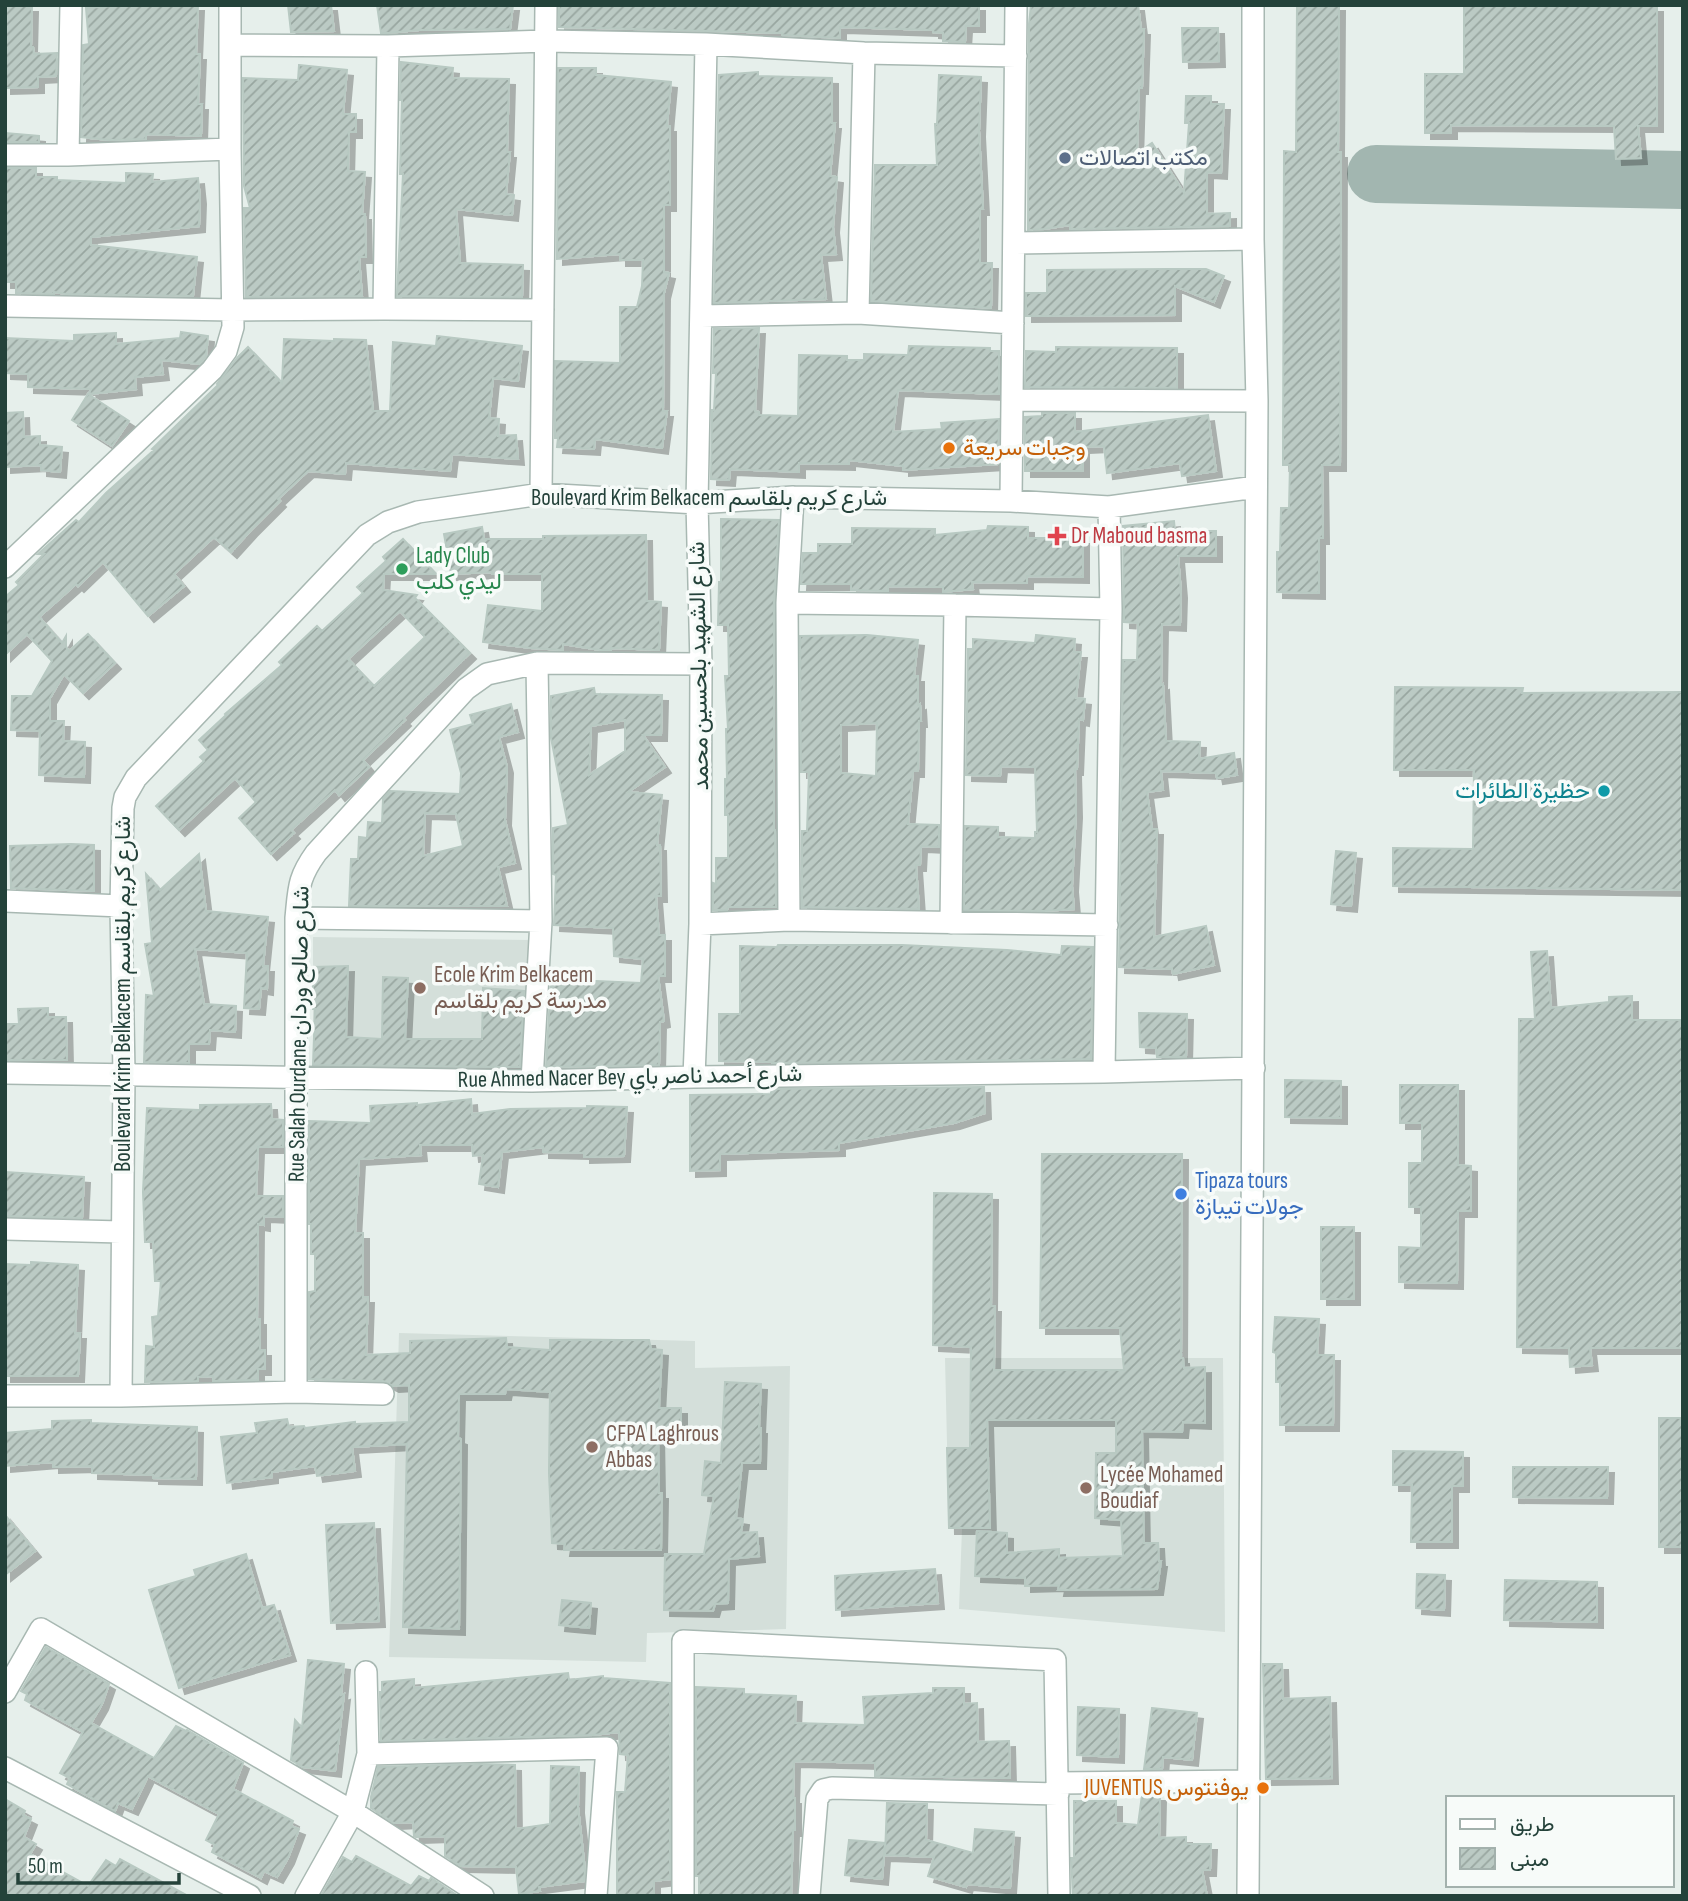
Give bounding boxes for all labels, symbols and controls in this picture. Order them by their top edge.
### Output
place label: مكتب اتصالات [1079,144,1208,172]
marker: مكتب اتصالات [1057,150,1073,166]
place label: وجبات سريعة [963,434,1086,462]
marker: وجبات سريعة [941,440,957,456]
street label: Boulevard Krim Belkacem شارع كريم بلقاسم [531,484,887,513]
place label: Dr Maboud basma [1071,522,1207,550]
marker: Dr Maboud basma [1049,528,1065,544]
street label: شارع الشهيد بلحسين محمد [683,541,716,791]
place label: Lady Club ليدي كلب [416,542,502,600]
marker: Lady Club ليدي كلب [394,561,410,577]
place label: حظيرة الطائرات [1455,777,1590,805]
marker: حظيرة الطائرات [1596,783,1612,799]
street label: Boulevard Krim Belkacem شارع كريم بلقاسم [109,816,138,1172]
street label: Rue Salah Ourdane شارع صالح وردان [282,886,317,1182]
place label: Ecole Krim Belkacem مدرسة كريم بلقاسم [434,961,607,1015]
marker: Ecole Krim Belkacem مدرسة كريم بلقاسم [412,980,428,996]
street label: Rue Ahmed Nacer Bey شارع أحمد ناصر باي [457,1060,803,1098]
place label: Tipaza tours جولات تيبازة [1195,1167,1304,1221]
marker: Tipaza tours جولات تيبازة [1173,1186,1189,1202]
place label: CFPA Laghrous Abbas [605,1420,719,1474]
marker: CFPA Laghrous Abbas [584,1439,600,1455]
place label: Lycée Mohamed Boudiaf [1100,1461,1223,1515]
marker: Lycée Mohamed Boudiaf [1078,1480,1094,1496]
place label: JUVENTUS يوفنتوس [1084,1774,1249,1802]
marker: JUVENTUS يوفنتوس [1255,1780,1271,1796]
legend [1446,1796,1674,1887]
text: طريق [1510,1812,1555,1837]
scale bar [18,1842,178,1886]
text: مبنى [1510,1847,1549,1872]
text: 50 m [28,1854,63,1879]

